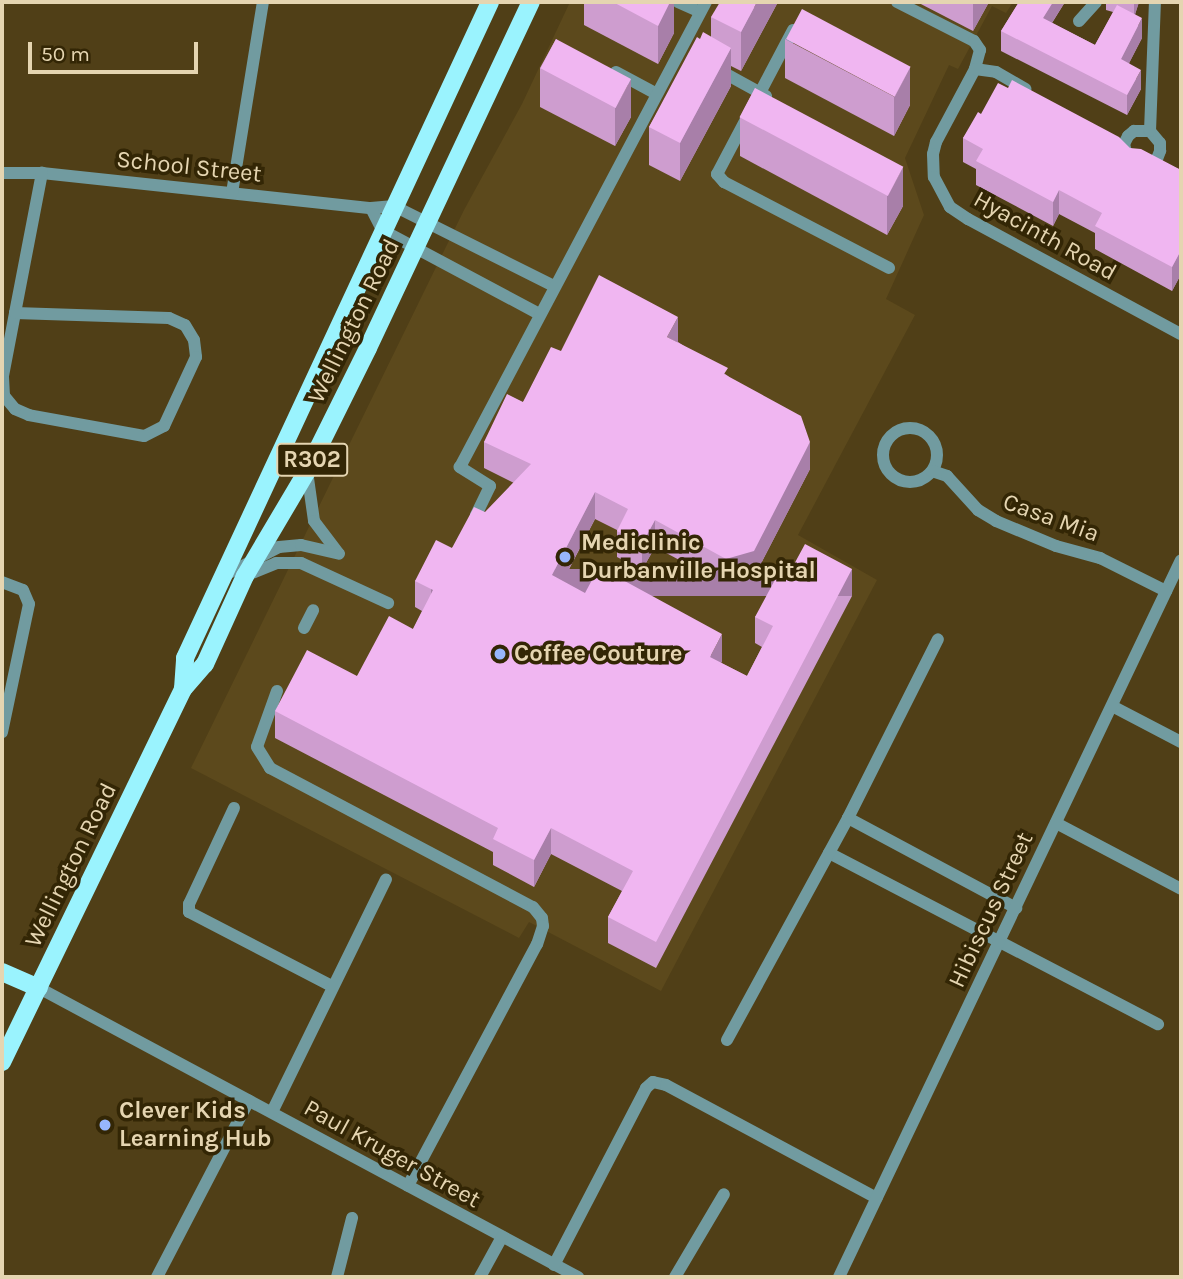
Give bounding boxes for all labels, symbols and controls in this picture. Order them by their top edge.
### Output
scale bar [32,28,201,72]
text: 50 m [41,42,90,66]
street label: School Street [115,145,263,189]
street label: Hyacinth Road [969,185,1121,287]
street label: Wellington Road [302,234,406,408]
road number: R302 [275,440,349,480]
street label: Casa Mia [999,487,1103,549]
place label: Mediclinic Durbanville Hospital [581,529,816,585]
marker: Mediclinic Durbanville Hospital [555,547,575,567]
place label: Coffee Couture [514,640,682,668]
marker: Coffee Couture [492,646,508,662]
street label: Wellington Road [19,778,123,952]
street label: Hibiscus Street [942,828,1040,992]
street label: Paul Kruger Street [299,1094,485,1214]
place label: Clever Kids Learning Hub [119,1097,272,1153]
marker: Clever Kids Learning Hub [97,1117,113,1133]

